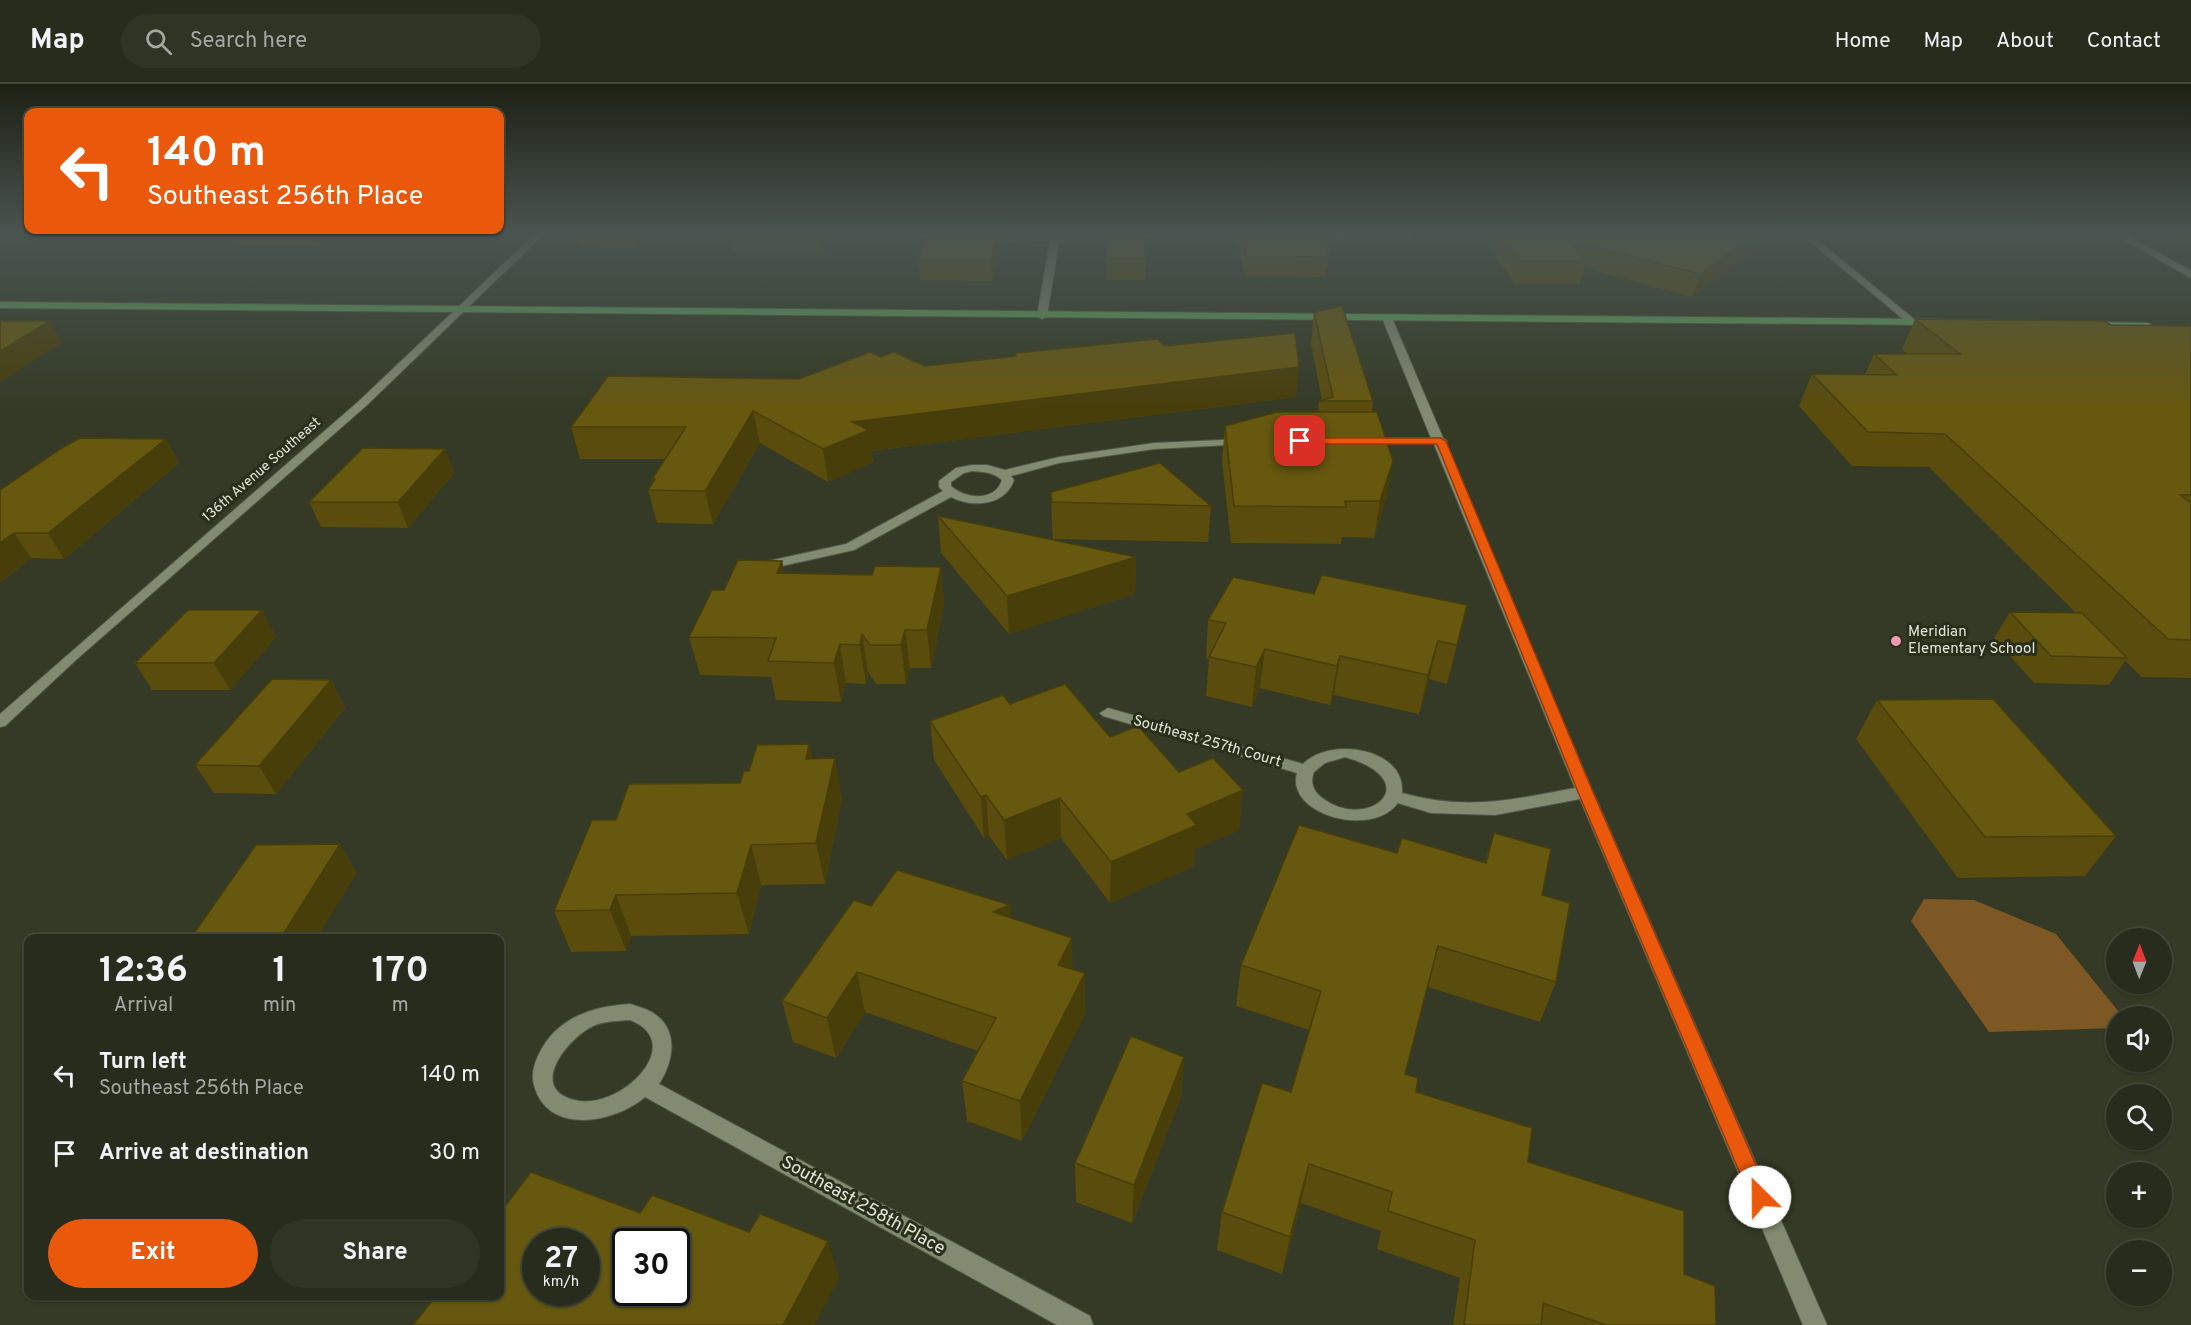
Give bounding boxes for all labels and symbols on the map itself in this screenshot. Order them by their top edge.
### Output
street label: 136th Avenue Southeast [199,414,325,526]
pin [1274,415,1325,466]
place label: Meridian Elementary School [1908,623,2035,659]
marker: Meridian Elementary School [1889,634,1903,648]
street label: Southeast 257th Court [1131,712,1283,772]
north arrow [2106,928,2172,994]
street label: Southeast 258th Place [777,1151,949,1261]
position arrow [1728,1165,1792,1229]
speed limit sign: 30 [612,1228,690,1306]

